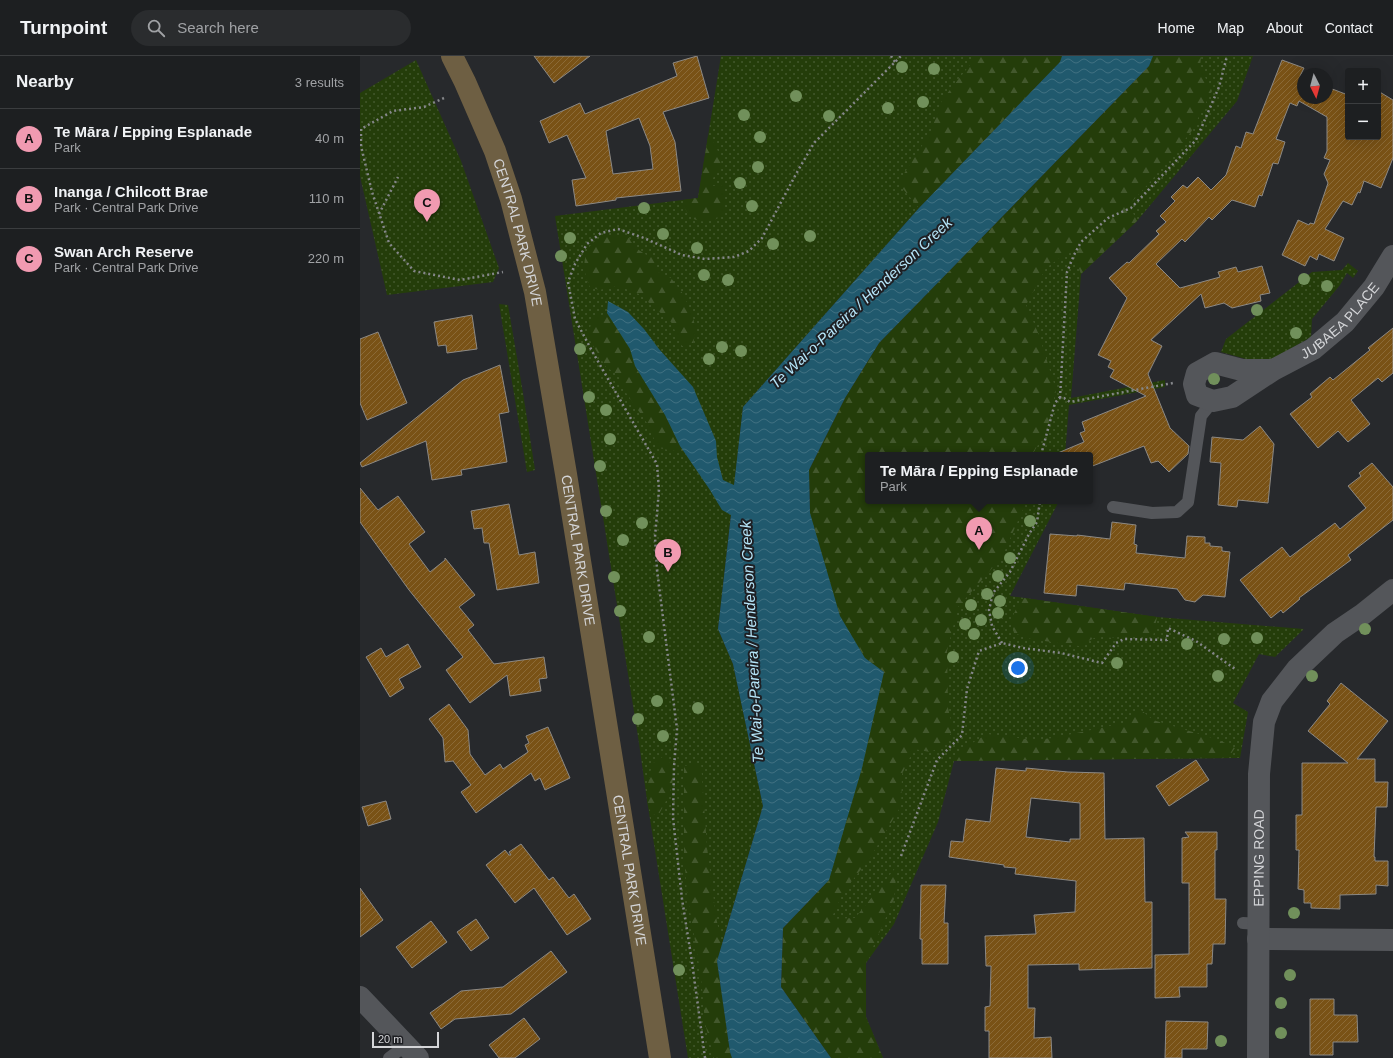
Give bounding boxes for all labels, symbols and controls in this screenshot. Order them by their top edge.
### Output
search box [131,10,411,46]
text: Turnpoint [20,17,107,38]
icon: search [145,17,167,39]
text: Search here [177,19,259,36]
text: Home [1158,20,1195,36]
text: Map [1217,20,1244,36]
text: About [1266,20,1303,36]
text: Contact [1325,20,1373,36]
north arrow [1297,68,1333,104]
map controls [1345,68,1381,140]
button: + [1345,68,1381,104]
text: Nearby [16,72,74,91]
text: 3 results [295,75,344,90]
button: − [1345,104,1381,140]
text: Te Māra / Epping Esplanade [54,123,252,140]
text: A [24,131,34,146]
text: 40 m [315,131,344,146]
text: Park [54,140,81,155]
street label: CENTRAL PARK DRIVE [490,156,545,308]
text: Inanga / Chilcott Brae [54,183,208,200]
pin: C [414,189,440,222]
text: B [24,191,34,206]
text: 110 m [309,191,344,206]
text: Park · Central Park Drive [54,200,198,215]
water label: Te Wai-o-Pareira / Henderson Creek [766,213,956,392]
text: Swan Arch Reserve [54,243,194,260]
text: C [24,251,34,266]
text: 220 m [308,251,344,266]
text: Park · Central Park Drive [54,260,198,275]
street label: JUBAEA PLACE [1298,279,1382,362]
popup [865,452,1093,504]
text: Te Māra / Epping Esplanade [880,462,1078,479]
street label: CENTRAL PARK DRIVE [558,474,598,627]
text: Park [880,479,907,494]
pin: A [966,517,992,550]
water label: Te Wai-o-Pareira / Henderson Creek [737,519,766,764]
pin: B [655,539,681,572]
your location [1008,658,1028,678]
street label: CENTRAL PARK DRIVE [610,794,650,947]
street label: EPPING ROAD [1251,809,1267,907]
scale bar [372,1030,439,1049]
text: 20 m [378,1033,402,1045]

